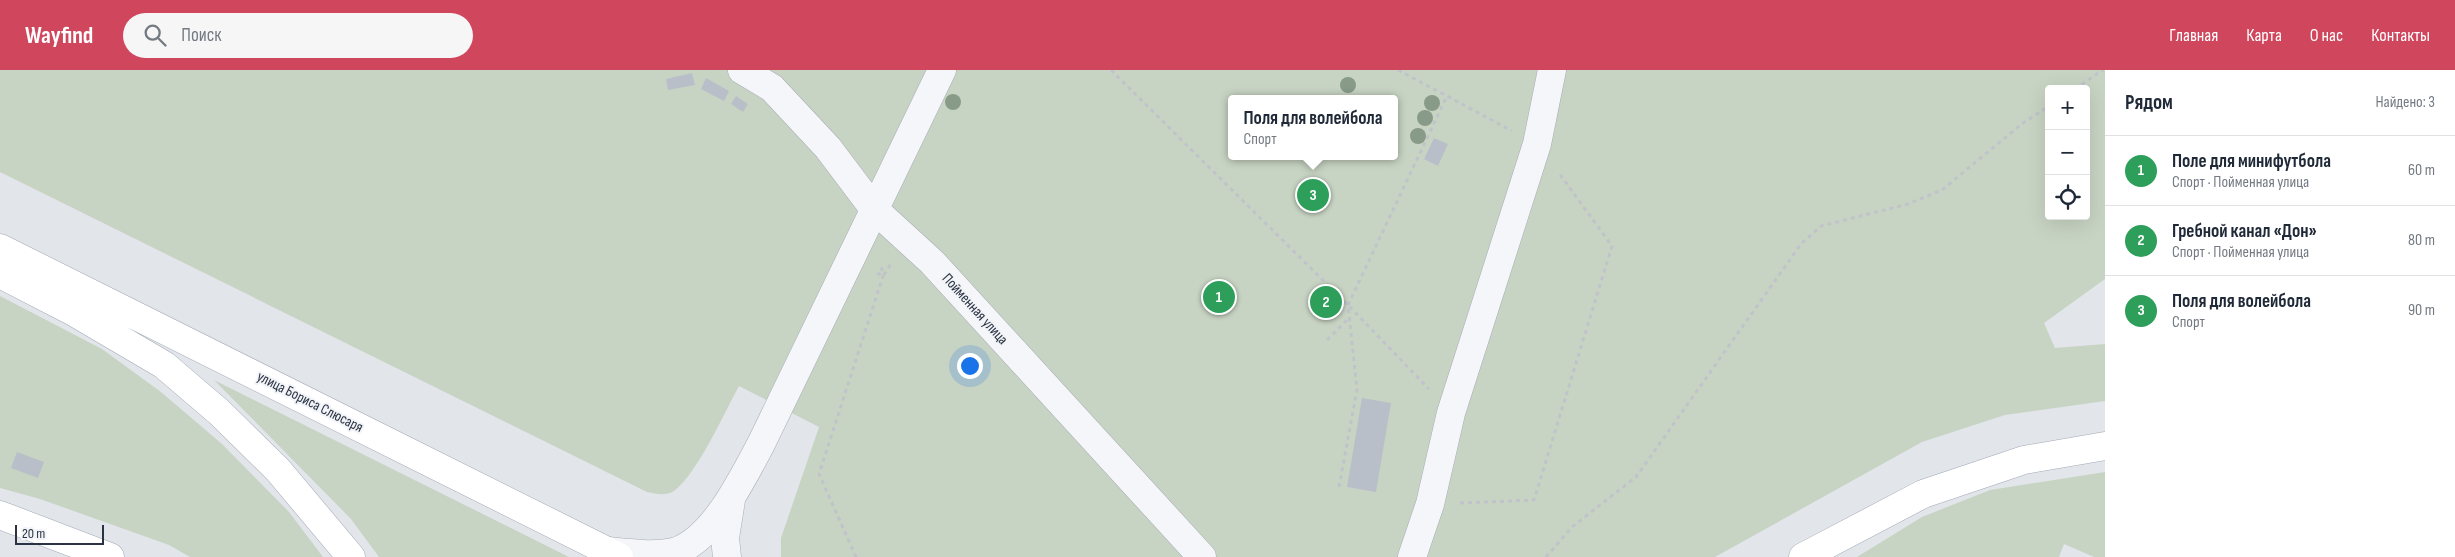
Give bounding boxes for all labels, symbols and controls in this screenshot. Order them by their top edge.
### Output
search box [123,13,473,58]
text: Wayfind [25,21,93,50]
icon: search [141,21,169,49]
text: Поиск [181,24,221,47]
text: Главная [2169,25,2218,46]
text: Карта [2246,25,2282,46]
text: О нас [2310,25,2343,46]
text: Контакты [2371,25,2430,46]
map controls [2045,85,2090,220]
button: + [2045,85,2090,130]
text: Рядом [2125,90,2173,115]
text: Найдено: 3 [2375,93,2435,112]
popup [1228,95,1398,160]
text: Поля для волейбола [1244,107,1382,130]
text: Спорт [1244,130,1277,149]
button: − [2045,130,2090,175]
text: Поле для минифутбола [2172,150,2331,173]
text: 1 [2138,161,2144,180]
text: 60 m [2408,161,2435,180]
text: Спорт · Пойменная улица [2172,173,2309,192]
button: locate [2045,175,2090,220]
pin: 3 [1297,176,1329,214]
text: Гребной канал «Дон» [2172,220,2317,243]
text: 2 [2137,231,2145,250]
text: 80 m [2408,231,2435,250]
text: Спорт · Пойменная улица [2172,243,2309,262]
street label: Пойменная улица [938,269,1012,349]
pin: 1 [1203,278,1235,316]
pin: 2 [1310,283,1342,321]
text: Поля для волейбола [2172,290,2311,313]
text: 3 [2137,301,2145,320]
text: 90 m [2408,301,2435,320]
text: Спорт [2172,313,2205,332]
your location [957,353,983,379]
street label: улица Бориса Слюсаря [254,367,366,437]
scale bar [15,522,104,545]
text: 20 m [22,525,45,542]

